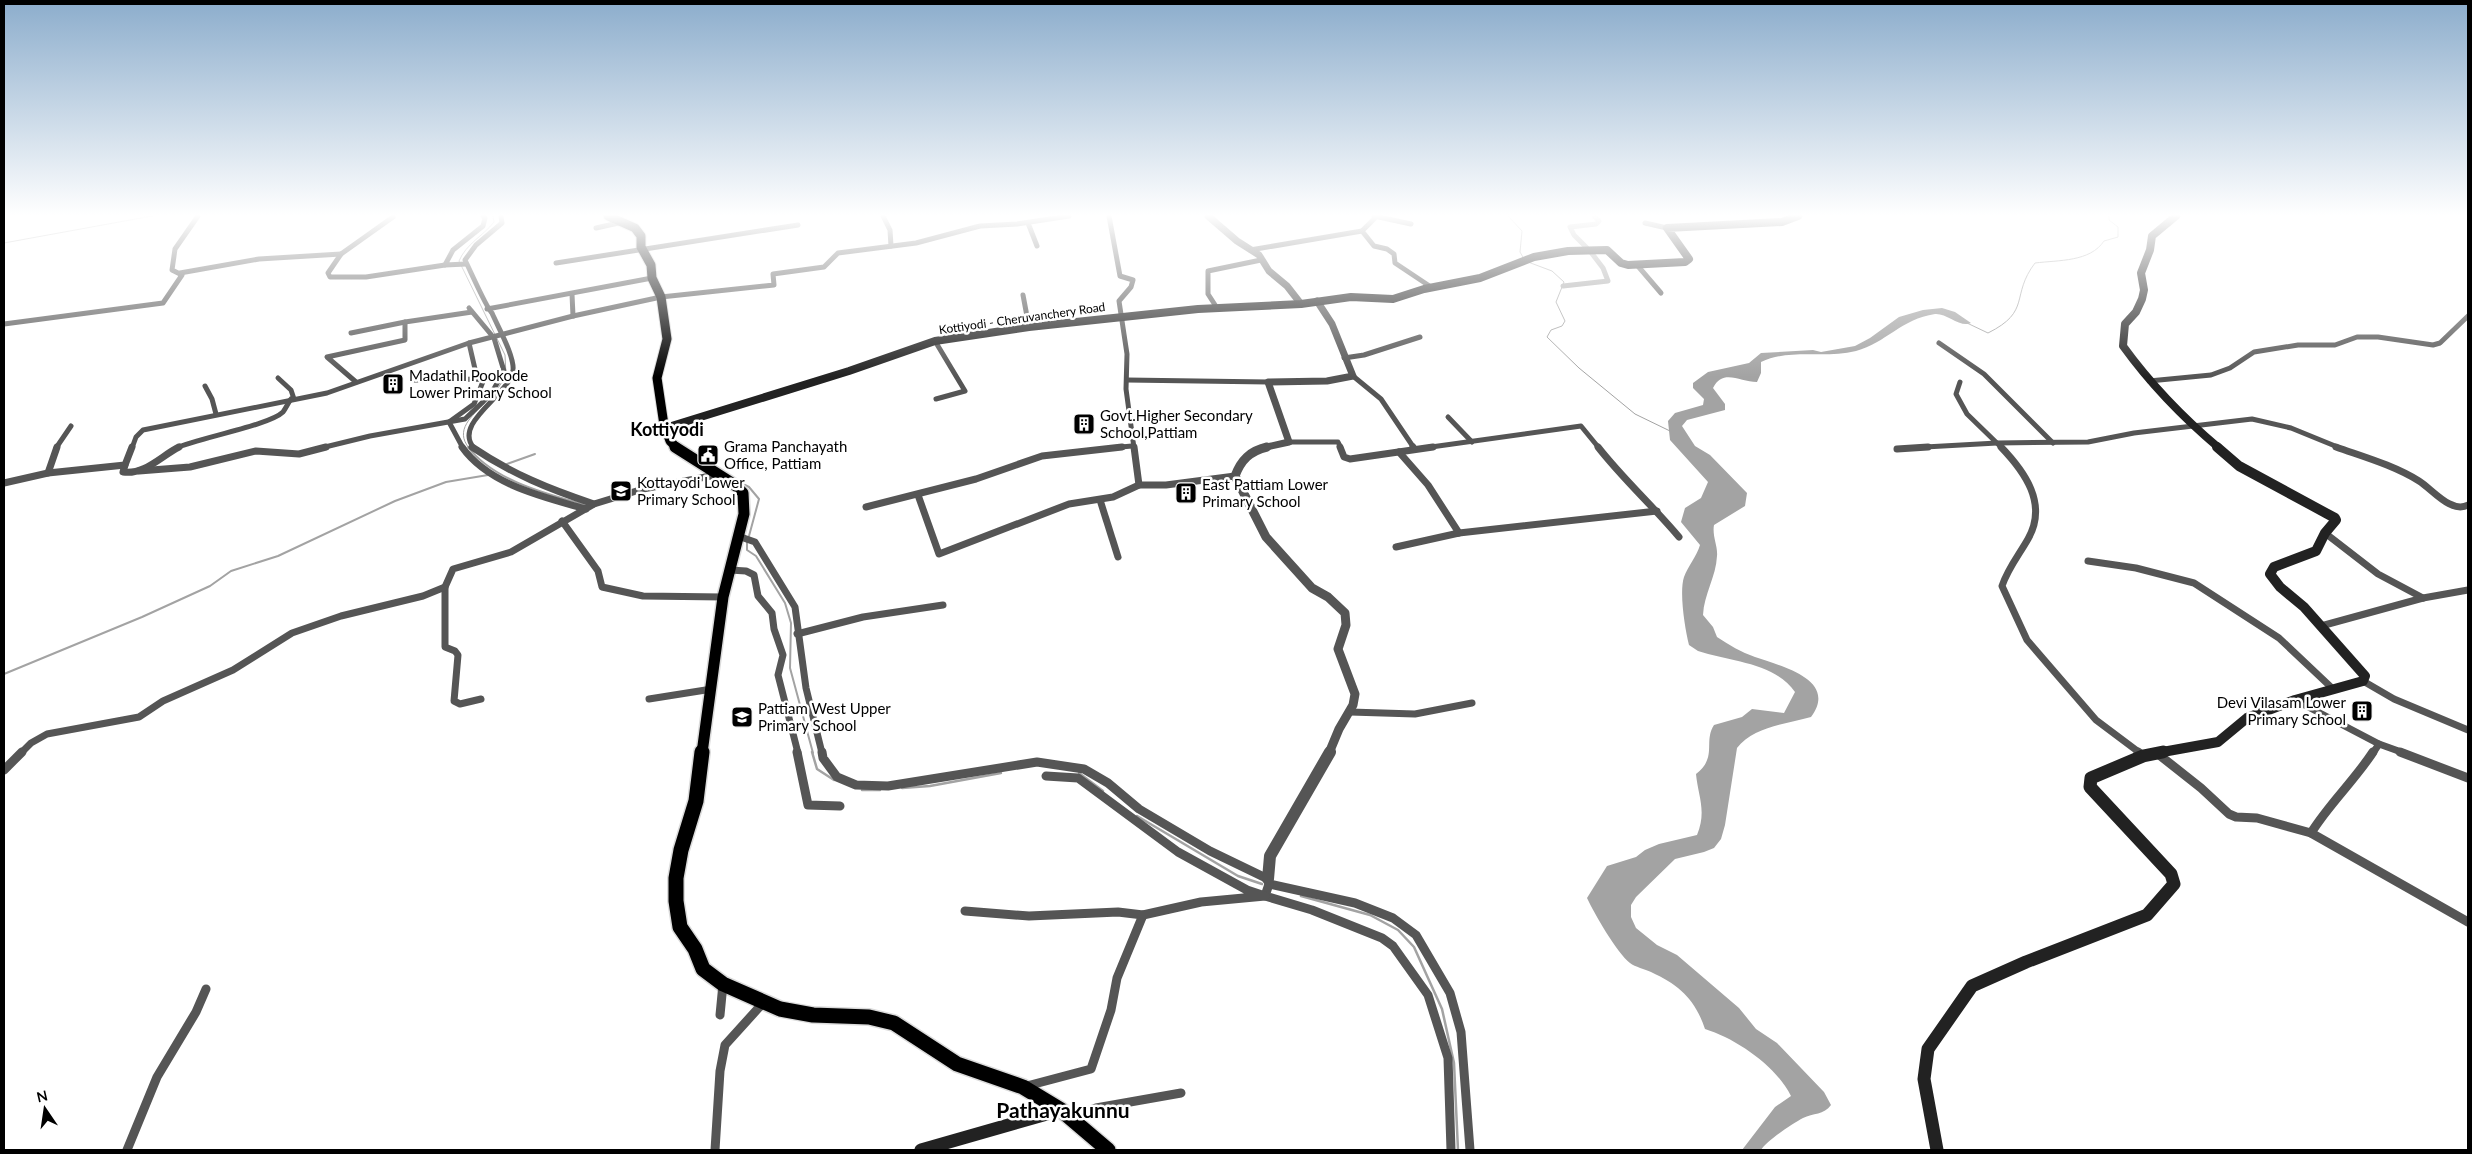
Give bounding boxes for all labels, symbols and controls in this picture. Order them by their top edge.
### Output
street label: Kottiyodi - Cheruvanchery Road [938,299,1106,337]
place label: Madathil Pookode Lower Primary School [409,366,552,401]
building icon: Madathil Pookode Lower Primary School [381,372,405,396]
place label: Govt.Higher Secondary School,Pattiam [1100,406,1253,441]
building icon: Govt.Higher Secondary School,Pattiam [1072,412,1096,436]
district label: Kottiyodi [630,418,704,440]
place label: Grama Panchayath Office, Pattiam [724,437,847,472]
public building icon: Grama Panchayath Office, Pattiam [696,443,720,467]
place label: Kottayodi Lower Primary School [637,473,745,508]
place label: East Pattiam Lower Primary School [1202,475,1329,510]
school or university icon: Kottayodi Lower Primary School [609,479,633,503]
building icon: East Pattiam Lower Primary School [1174,481,1198,505]
place label: Devi Vilasam Lower Primary School [2217,693,2347,728]
place label: Pattiam West Upper Primary School [758,699,891,734]
building icon: Devi Vilasam Lower Primary School [2350,699,2374,723]
school or university icon: Pattiam West Upper Primary School [730,705,754,729]
north arrow [20,1084,70,1134]
text: N [35,1086,49,1105]
district label: Pathayakunnu [996,1097,1130,1122]

